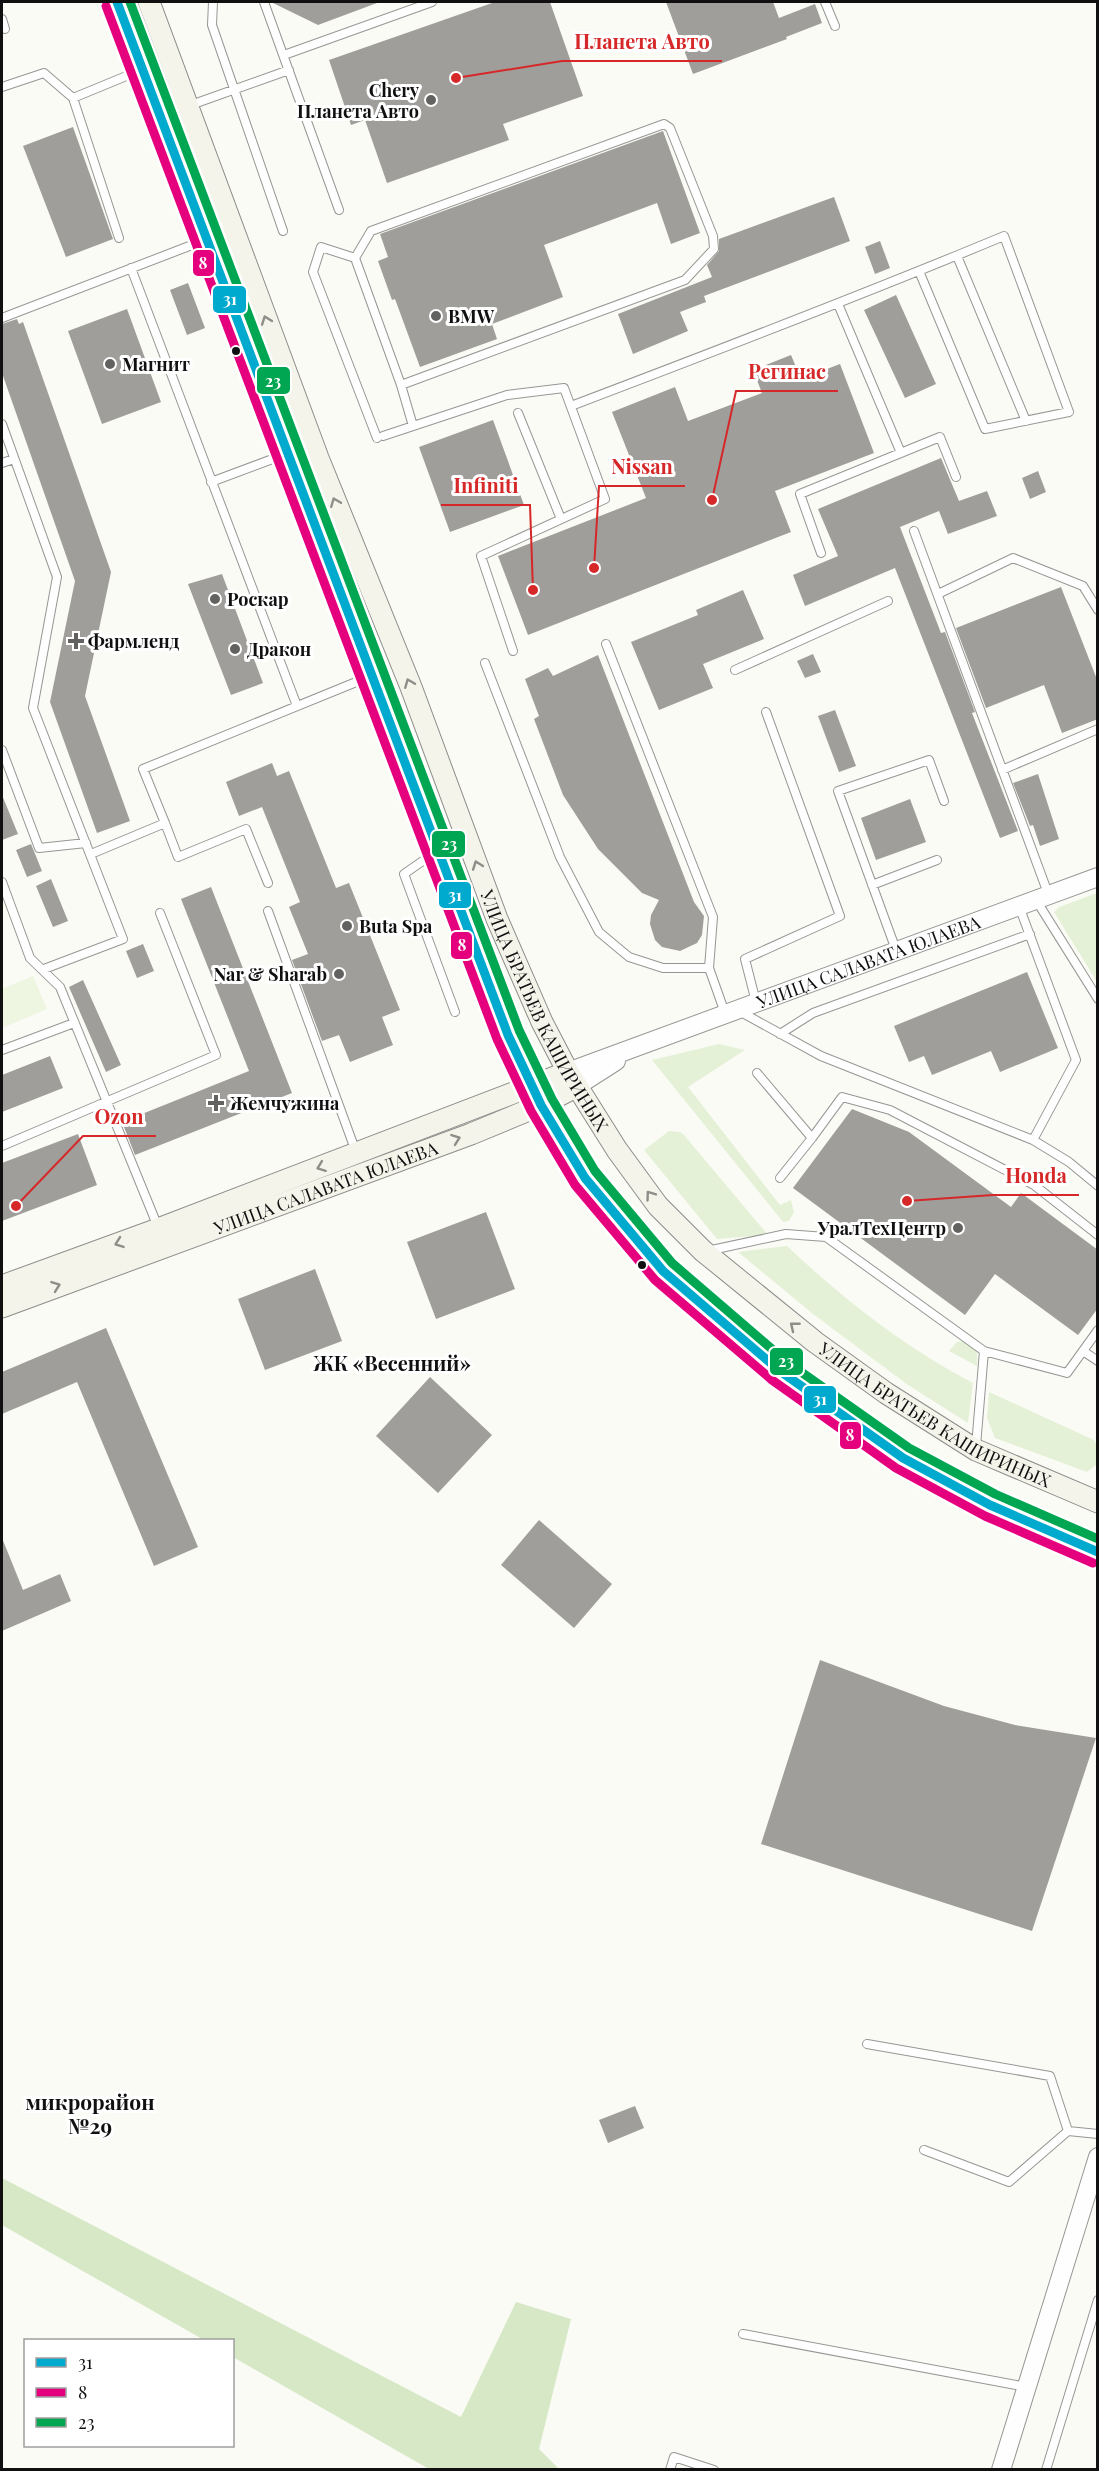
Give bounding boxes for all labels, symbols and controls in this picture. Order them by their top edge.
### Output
callout: Планета Авто [562,23,722,61]
text: Планета Авто [574,27,710,54]
place label: Chery Планета Авто [297,78,420,123]
marker: Chery Планета Авто [424,93,438,107]
line badge: 8 [192,249,215,277]
text: 8 [199,252,208,273]
line badge: 31 [212,285,247,314]
text: 31 [223,288,237,309]
place label: BMW [448,304,495,328]
marker: BMW [429,309,443,323]
one-way arrow [261,315,273,326]
unlabelled marker [230,345,242,357]
place label: Магнит [122,352,191,376]
callout: Регинас [736,353,838,391]
marker: Магнит [103,357,117,371]
text: Регинас [748,357,826,384]
line badge: 23 [256,366,291,395]
text: 23 [265,370,281,391]
callout: Nissan [599,448,685,486]
text: Nissan [611,452,674,479]
callout: Infiniti [441,467,530,505]
text: Infiniti [454,471,518,498]
one-way arrow [330,497,342,508]
place label: Роскар [227,587,289,611]
marker: Роскар [208,592,222,606]
place label: Фармленд [88,629,180,653]
marker: Фармленд [69,634,83,648]
place label: Дракон [247,637,312,661]
marker: Дракон [228,642,242,656]
one-way arrow [404,678,416,689]
line badge: 23 [431,830,466,858]
text: 23 [441,833,457,854]
one-way arrow [471,861,484,871]
line badge: 31 [438,881,472,909]
text: 31 [448,884,462,905]
street label: УЛИЦА БРАТЬЕВ КАШИРИНЫХ [475,885,615,1136]
street label: УЛИЦА САЛАВАТА ЮЛАЕВА [752,909,984,1014]
place label: Buta Spa [359,914,433,938]
marker: Buta Spa [340,919,354,933]
line badge: 8 [450,931,473,960]
text: 8 [458,934,467,955]
place label: Nar & Sharab [213,962,327,986]
marker: Nar & Sharab [332,967,346,981]
place label: Жемчужина [229,1091,340,1115]
marker: Жемчужина [207,1094,225,1112]
callout: Ozon [83,1098,156,1136]
text: Ozon [95,1102,144,1129]
one-way arrow [450,1134,461,1146]
street label: УЛИЦА САЛАВАТА ЮЛАЕВА [210,1135,441,1240]
callout: Honda [993,1157,1079,1195]
one-way arrow [316,1160,327,1172]
text: Honda [1005,1161,1067,1188]
one-way arrow [647,1191,658,1202]
place label: УралТехЦентр [817,1216,946,1240]
marker: УралТехЦентр [951,1221,965,1235]
one-way arrow [114,1236,124,1249]
unlabelled marker [636,1259,648,1271]
one-way arrow [51,1281,61,1294]
one-way arrow [790,1322,801,1333]
street label: УЛИЦА БРАТЬЕВ КАШИРИНЫХ [813,1336,1055,1493]
line badge: 23 [769,1347,804,1376]
district label: ЖК «Весенний» [312,1349,471,1376]
text: 23 [778,1350,794,1371]
line badge: 31 [803,1385,837,1414]
text: 31 [813,1388,827,1409]
line badge: 8 [839,1421,862,1450]
text: 8 [846,1424,855,1445]
district label: микрорайон №29 [25,2087,155,2139]
legend [24,2339,234,2447]
text: 31 [78,2350,93,2374]
text: 8 [78,2380,87,2404]
text: 23 [78,2410,95,2434]

